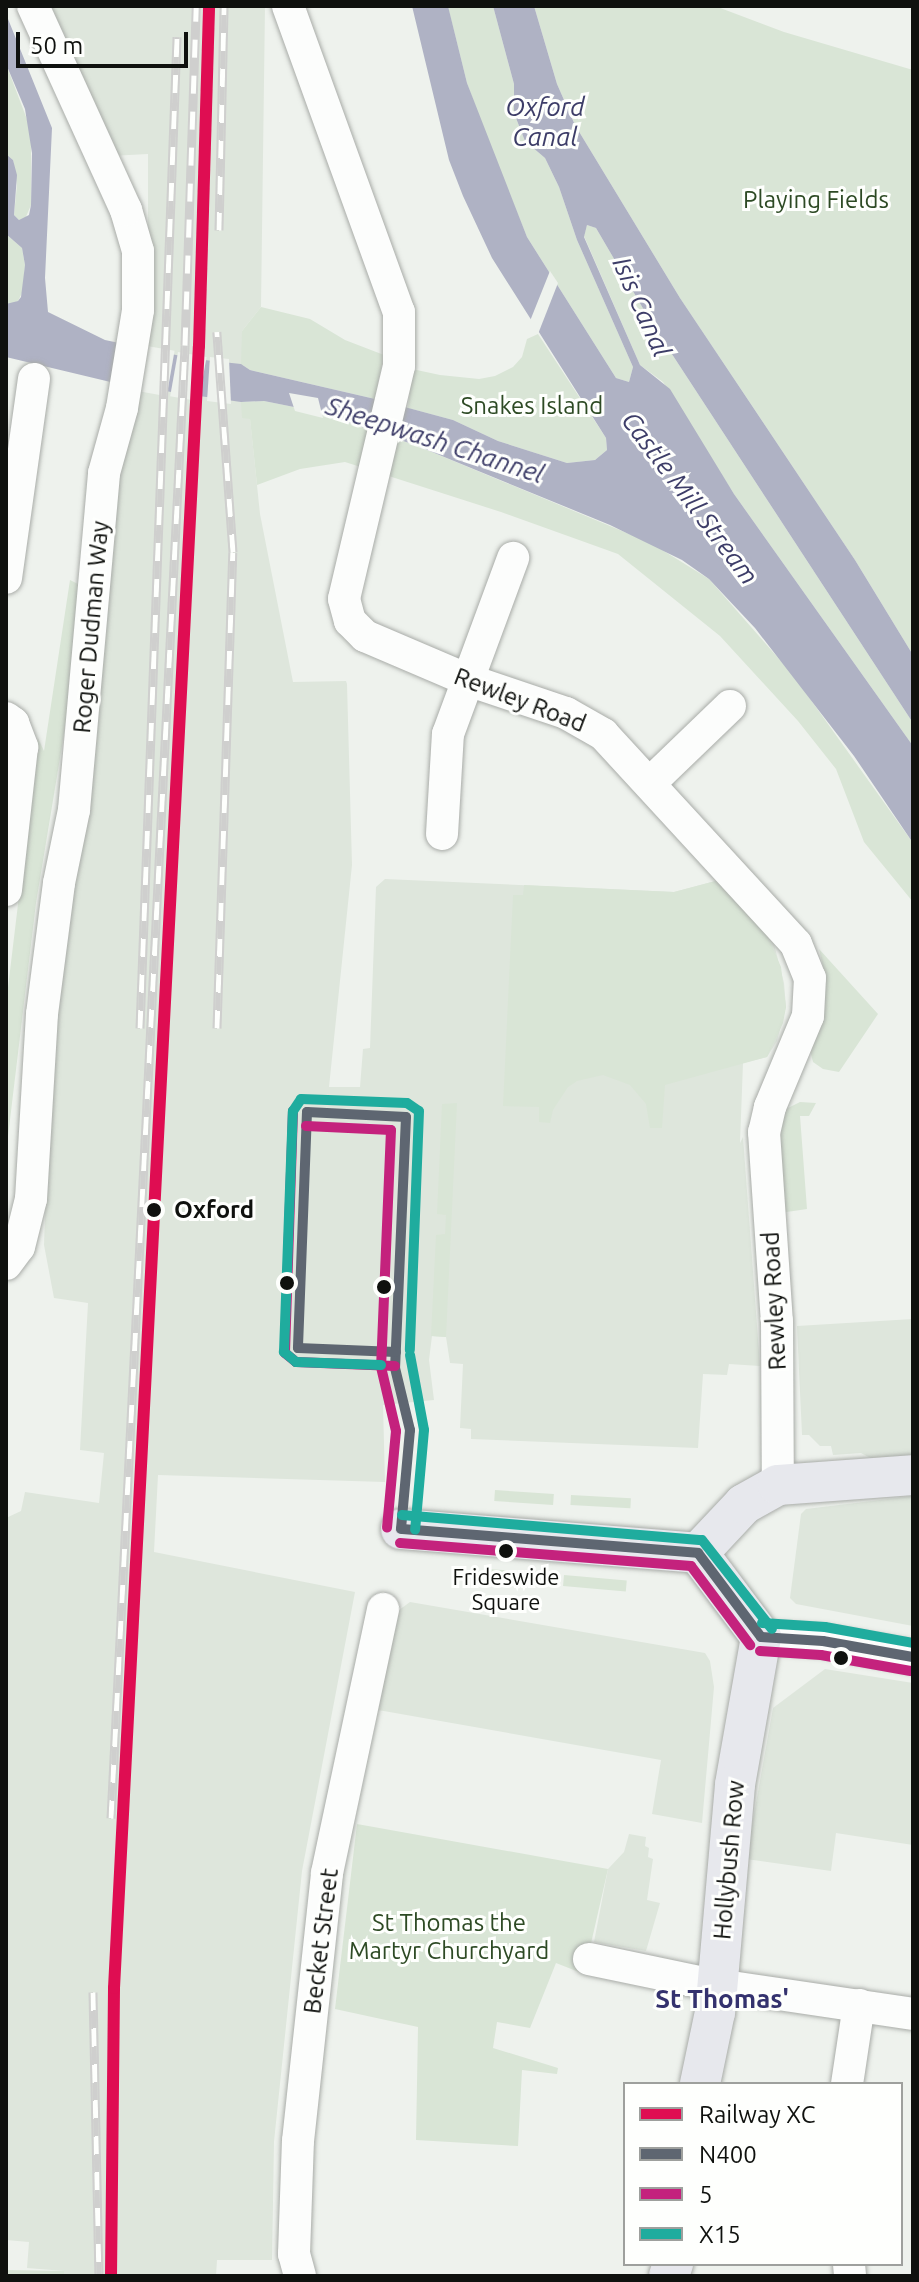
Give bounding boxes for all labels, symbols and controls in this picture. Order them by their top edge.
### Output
scale bar [20,16,192,66]
text: 50 m [30,32,83,59]
water label: Oxford Canal [505,91,585,152]
park label: Playing Fields [743,186,889,214]
water label: Isis Canal [606,252,678,362]
water label: Sheepwash Channel [322,390,548,490]
park label: Snakes Island [461,392,603,420]
water label: Castle Mill Stream [615,405,765,591]
street label: Roger Dudman Way [67,520,115,734]
street label: Rewley Road [450,662,590,738]
place label: Oxford [174,1196,254,1224]
marker: Oxford [141,1197,167,1223]
street label: Rewley Road [756,1231,792,1371]
unlabelled marker [279,1275,295,1291]
unlabelled marker [376,1279,392,1295]
marker: Frideswide Square [498,1543,514,1559]
place label: Frideswide Square [453,1563,559,1614]
unlabelled marker [833,1650,849,1666]
street label: Hollybush Row [708,1779,750,1941]
street label: Becket Street [298,1867,344,2015]
park label: St Thomas the Martyr Churchyard [349,1909,549,1965]
district label: St Thomas' [655,1983,789,2015]
legend [623,2082,903,2266]
text: Railway XC [699,2101,815,2128]
text: N400 [699,2141,757,2168]
text: 5 [699,2181,713,2208]
text: X15 [699,2221,741,2248]

